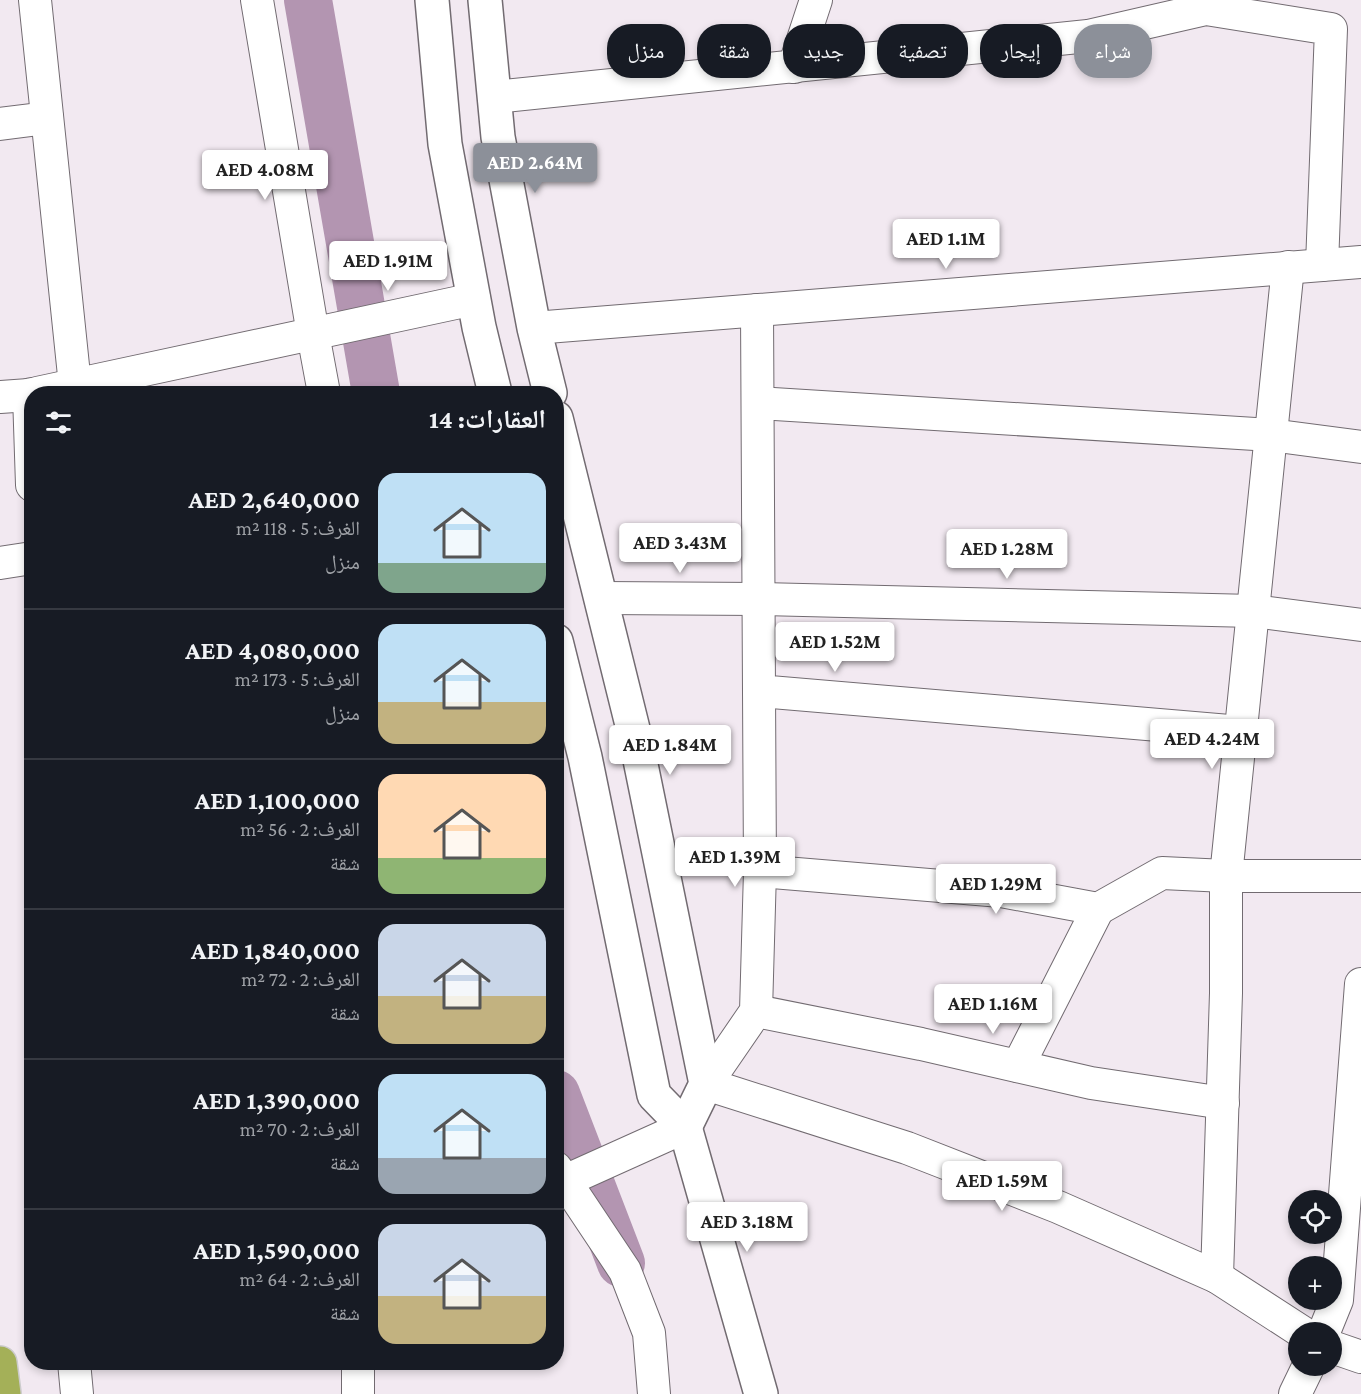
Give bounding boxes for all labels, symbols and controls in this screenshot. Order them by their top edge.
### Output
chip: منزل [607,24,685,78]
chip: شقة [697,24,771,78]
chip: جديد [783,24,865,78]
chip: تصفية [877,24,968,78]
chip: إيجار [980,24,1062,78]
chip: شراء [1074,24,1152,78]
pin: AED 2.64M [466,143,604,194]
pin: AED 4.08M [196,150,334,201]
text: AED 2.64M [487,151,583,173]
text: AED 4.08M [216,158,314,180]
pin: AED 1.1M [884,219,1008,270]
text: AED 1.1M [907,227,985,249]
pin: AED 1.91M [319,241,457,292]
text: AED 1.91M [343,249,433,271]
text: العقارات: 14 [429,405,546,434]
icon: filters [42,406,75,439]
text: AED 2,640,000 [189,485,360,514]
icon: home [426,497,498,569]
text: الغرف: 5 · 118 m² [236,517,360,539]
pin: AED 3.43M [611,523,749,574]
pin: AED 1.28M [938,529,1076,580]
text: AED 3.43M [633,531,727,553]
text: AED 1.28M [960,537,1054,559]
text: منزل [325,551,360,573]
pin: AED 1.52M [766,622,904,673]
text: AED 1.52M [789,630,881,652]
text: AED 4,080,000 [185,636,360,665]
icon: home [426,648,498,720]
text: الغرف: 5 · 173 m² [235,668,360,690]
text: منزل [325,702,360,724]
pin: AED 4.24M [1143,719,1281,770]
pin: AED 1.84M [601,725,739,776]
text: AED 4.24M [1164,727,1260,749]
text: AED 1.84M [623,733,717,755]
text: AED 1,100,000 [195,786,360,815]
icon: home [426,798,498,870]
text: الغرف: 2 · 56 m² [240,818,360,840]
pin: AED 1.39M [666,837,804,888]
text: AED 1.39M [689,845,781,867]
text: شقة [330,852,360,874]
pin: AED 1.29M [927,864,1065,915]
text: AED 1.29M [950,872,1042,894]
text: AED 1,840,000 [191,936,360,965]
icon: home [426,948,498,1020]
text: الغرف: 2 · 72 m² [241,968,360,990]
pin: AED 1.16M [924,984,1062,1035]
text: AED 1.16M [948,992,1038,1014]
text: شقة [330,1002,360,1024]
text: AED 1,390,000 [193,1086,360,1115]
icon: home [426,1098,498,1170]
text: الغرف: 2 · 70 m² [240,1118,360,1140]
text: شقة [330,1152,360,1174]
pin: AED 1.59M [933,1161,1071,1212]
text: AED 1.59M [956,1169,1048,1191]
map controls [1288,1190,1342,1376]
button: locate [1288,1190,1342,1244]
pin: AED 3.18M [678,1202,816,1253]
text: AED 3.18M [701,1210,793,1232]
text: AED 1,590,000 [194,1236,360,1265]
icon: home [426,1248,498,1320]
button: + [1288,1256,1342,1310]
text: الغرف: 2 · 64 m² [240,1268,360,1290]
text: شقة [330,1302,360,1324]
button: − [1288,1322,1342,1376]

